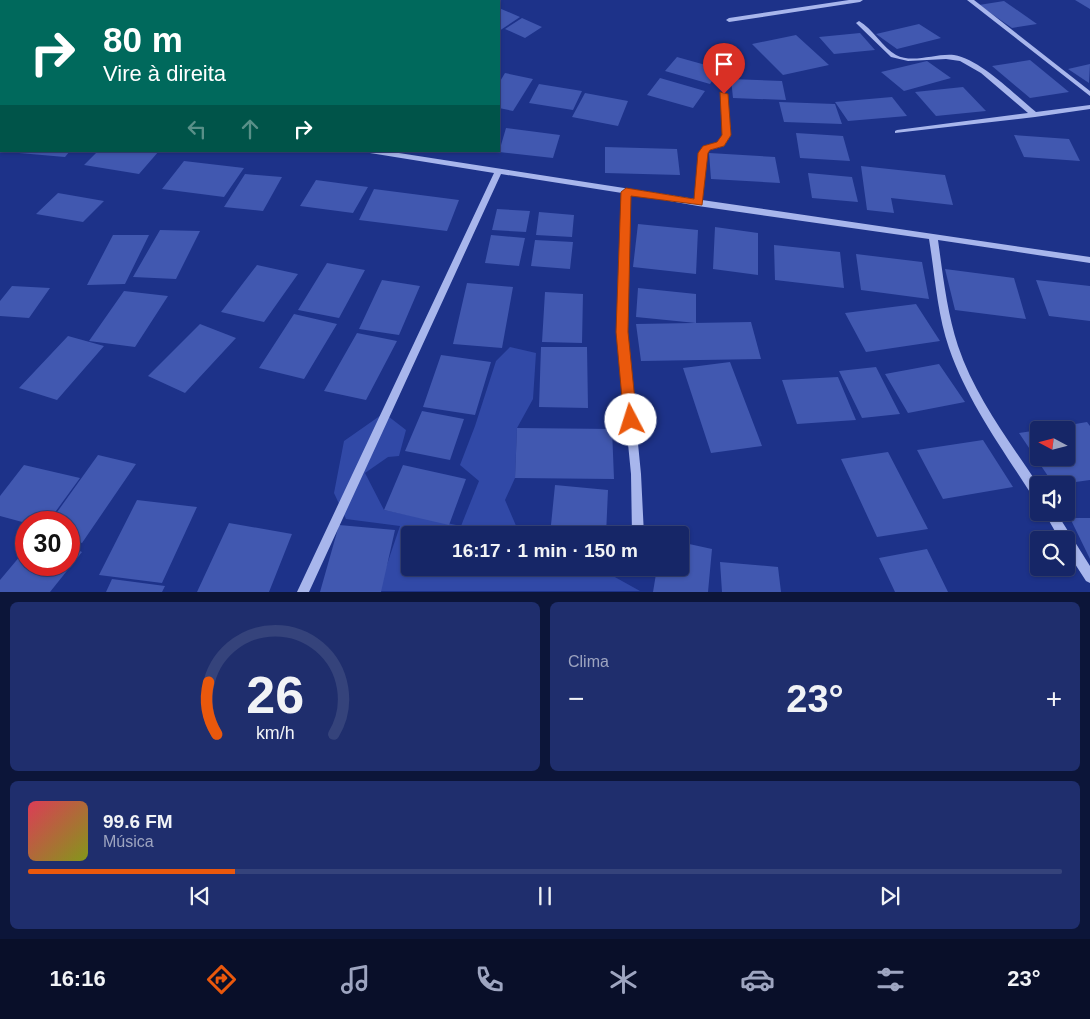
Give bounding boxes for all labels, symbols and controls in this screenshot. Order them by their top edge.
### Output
icon: right [20,20,85,85]
text: 80 m [103,20,183,59]
pin [703,43,745,94]
icon: arrive [710,50,738,78]
text: Vire à direita [103,61,226,86]
icon: left [183,115,211,143]
icon: ahead [236,115,264,143]
icon: right [289,115,317,143]
position arrow [604,393,656,445]
north arrow [1030,421,1075,466]
map controls [1030,421,1075,576]
button: sound [1030,476,1075,521]
speed limit sign: 30 [15,511,80,576]
button: search [1030,531,1075,576]
text: 16:17 · 1 min · 150 m [452,540,638,561]
text: Clima [568,653,609,670]
text: 26 [246,666,304,724]
text: 23° [786,678,844,720]
text: − [568,683,584,714]
text: + [1046,683,1062,714]
text: km/h [256,723,294,743]
text: 99.6 FM [103,811,173,832]
text: Música [103,833,154,850]
icon: previous [186,882,214,910]
icon: pause [531,882,559,910]
icon: next [876,882,904,910]
icon: directions [204,962,239,997]
icon: music [338,962,373,997]
icon: phone [472,962,507,997]
icon: climate [606,962,641,997]
icon: car [740,962,775,997]
icon: filters [873,962,908,997]
text: 16:16 [49,966,106,991]
text: 23° [1007,966,1041,991]

